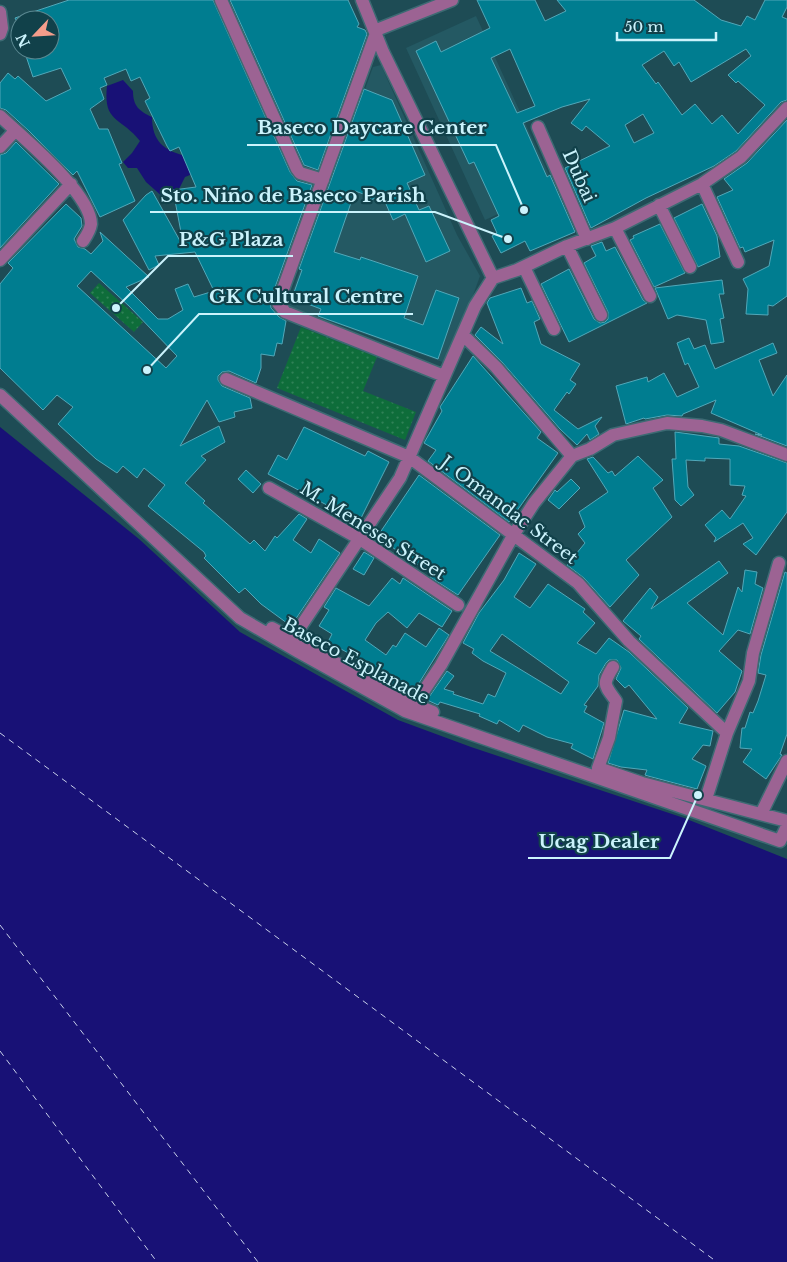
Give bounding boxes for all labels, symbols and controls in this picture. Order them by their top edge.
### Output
north arrow [10,10,60,60]
scale bar [617,10,716,42]
text: 50 m [624,17,664,36]
text: N [12,31,34,50]
callout: Baseco Daycare Center [247,111,496,145]
text: Baseco Daycare Center [257,116,487,139]
street label: Dubai [558,146,600,206]
callout: Sto. Niño de Baseco Parish [150,178,435,212]
text: Sto. Niño de Baseco Parish [161,184,426,207]
callout: P&G Plaza [168,222,293,256]
text: P&G Plaza [179,228,283,251]
callout: GK Cultural Centre [199,280,413,314]
text: GK Cultural Centre [209,285,403,308]
street label: J. Omandac Street [434,450,582,569]
street label: M. Meneses Street [296,477,450,585]
street label: Baseco Esplanade [279,613,433,709]
callout: Ucag Dealer [528,824,670,858]
text: Ucag Dealer [539,830,660,853]

